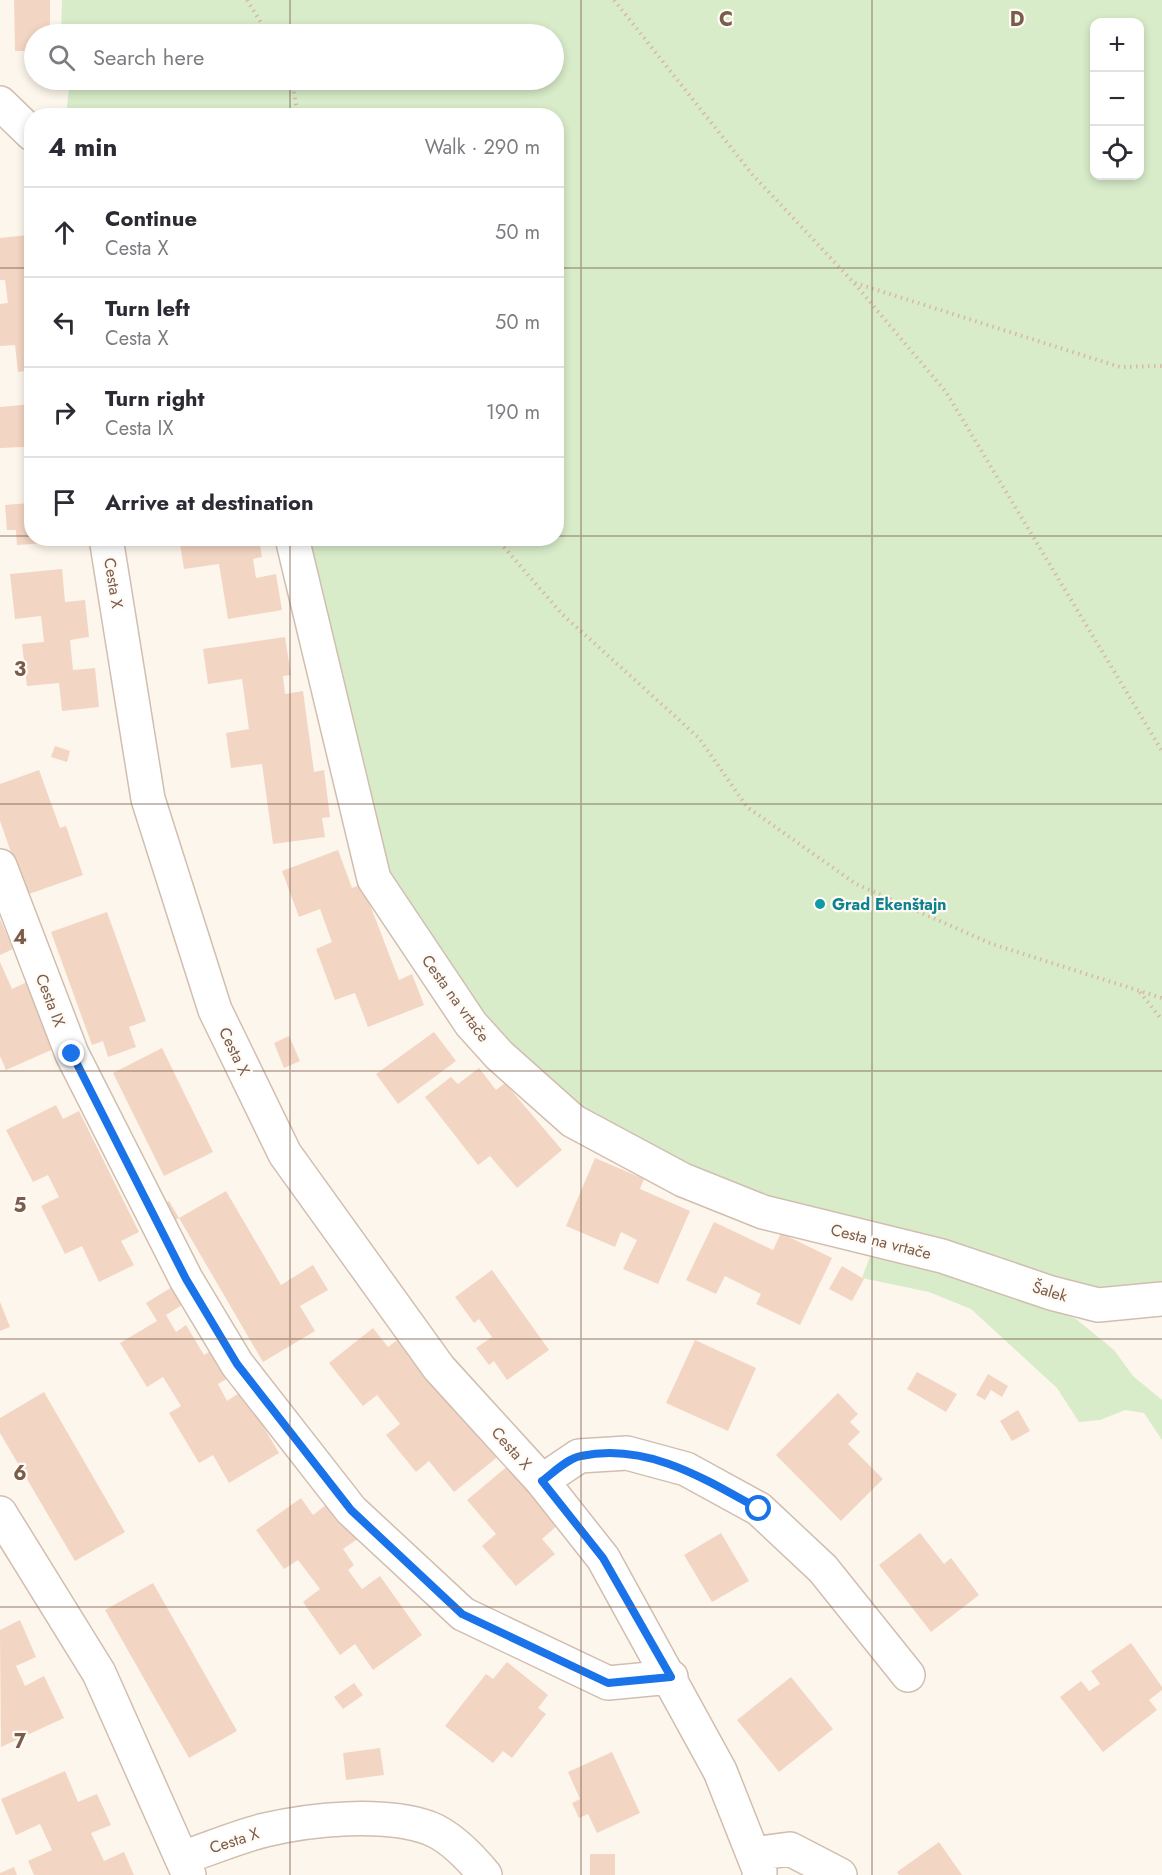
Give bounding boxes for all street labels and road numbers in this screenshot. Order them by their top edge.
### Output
street label: Cesta X [98,556,129,610]
street label: Cesta na vrtače [416,950,495,1047]
street label: Cesta IX [30,970,71,1030]
street label: Cesta X [213,1023,256,1079]
street label: Cesta na vrtače [828,1218,934,1265]
street label: Šalek [1030,1275,1071,1308]
street label: Cesta X [486,1422,537,1475]
street label: Cesta X [206,1822,262,1859]

